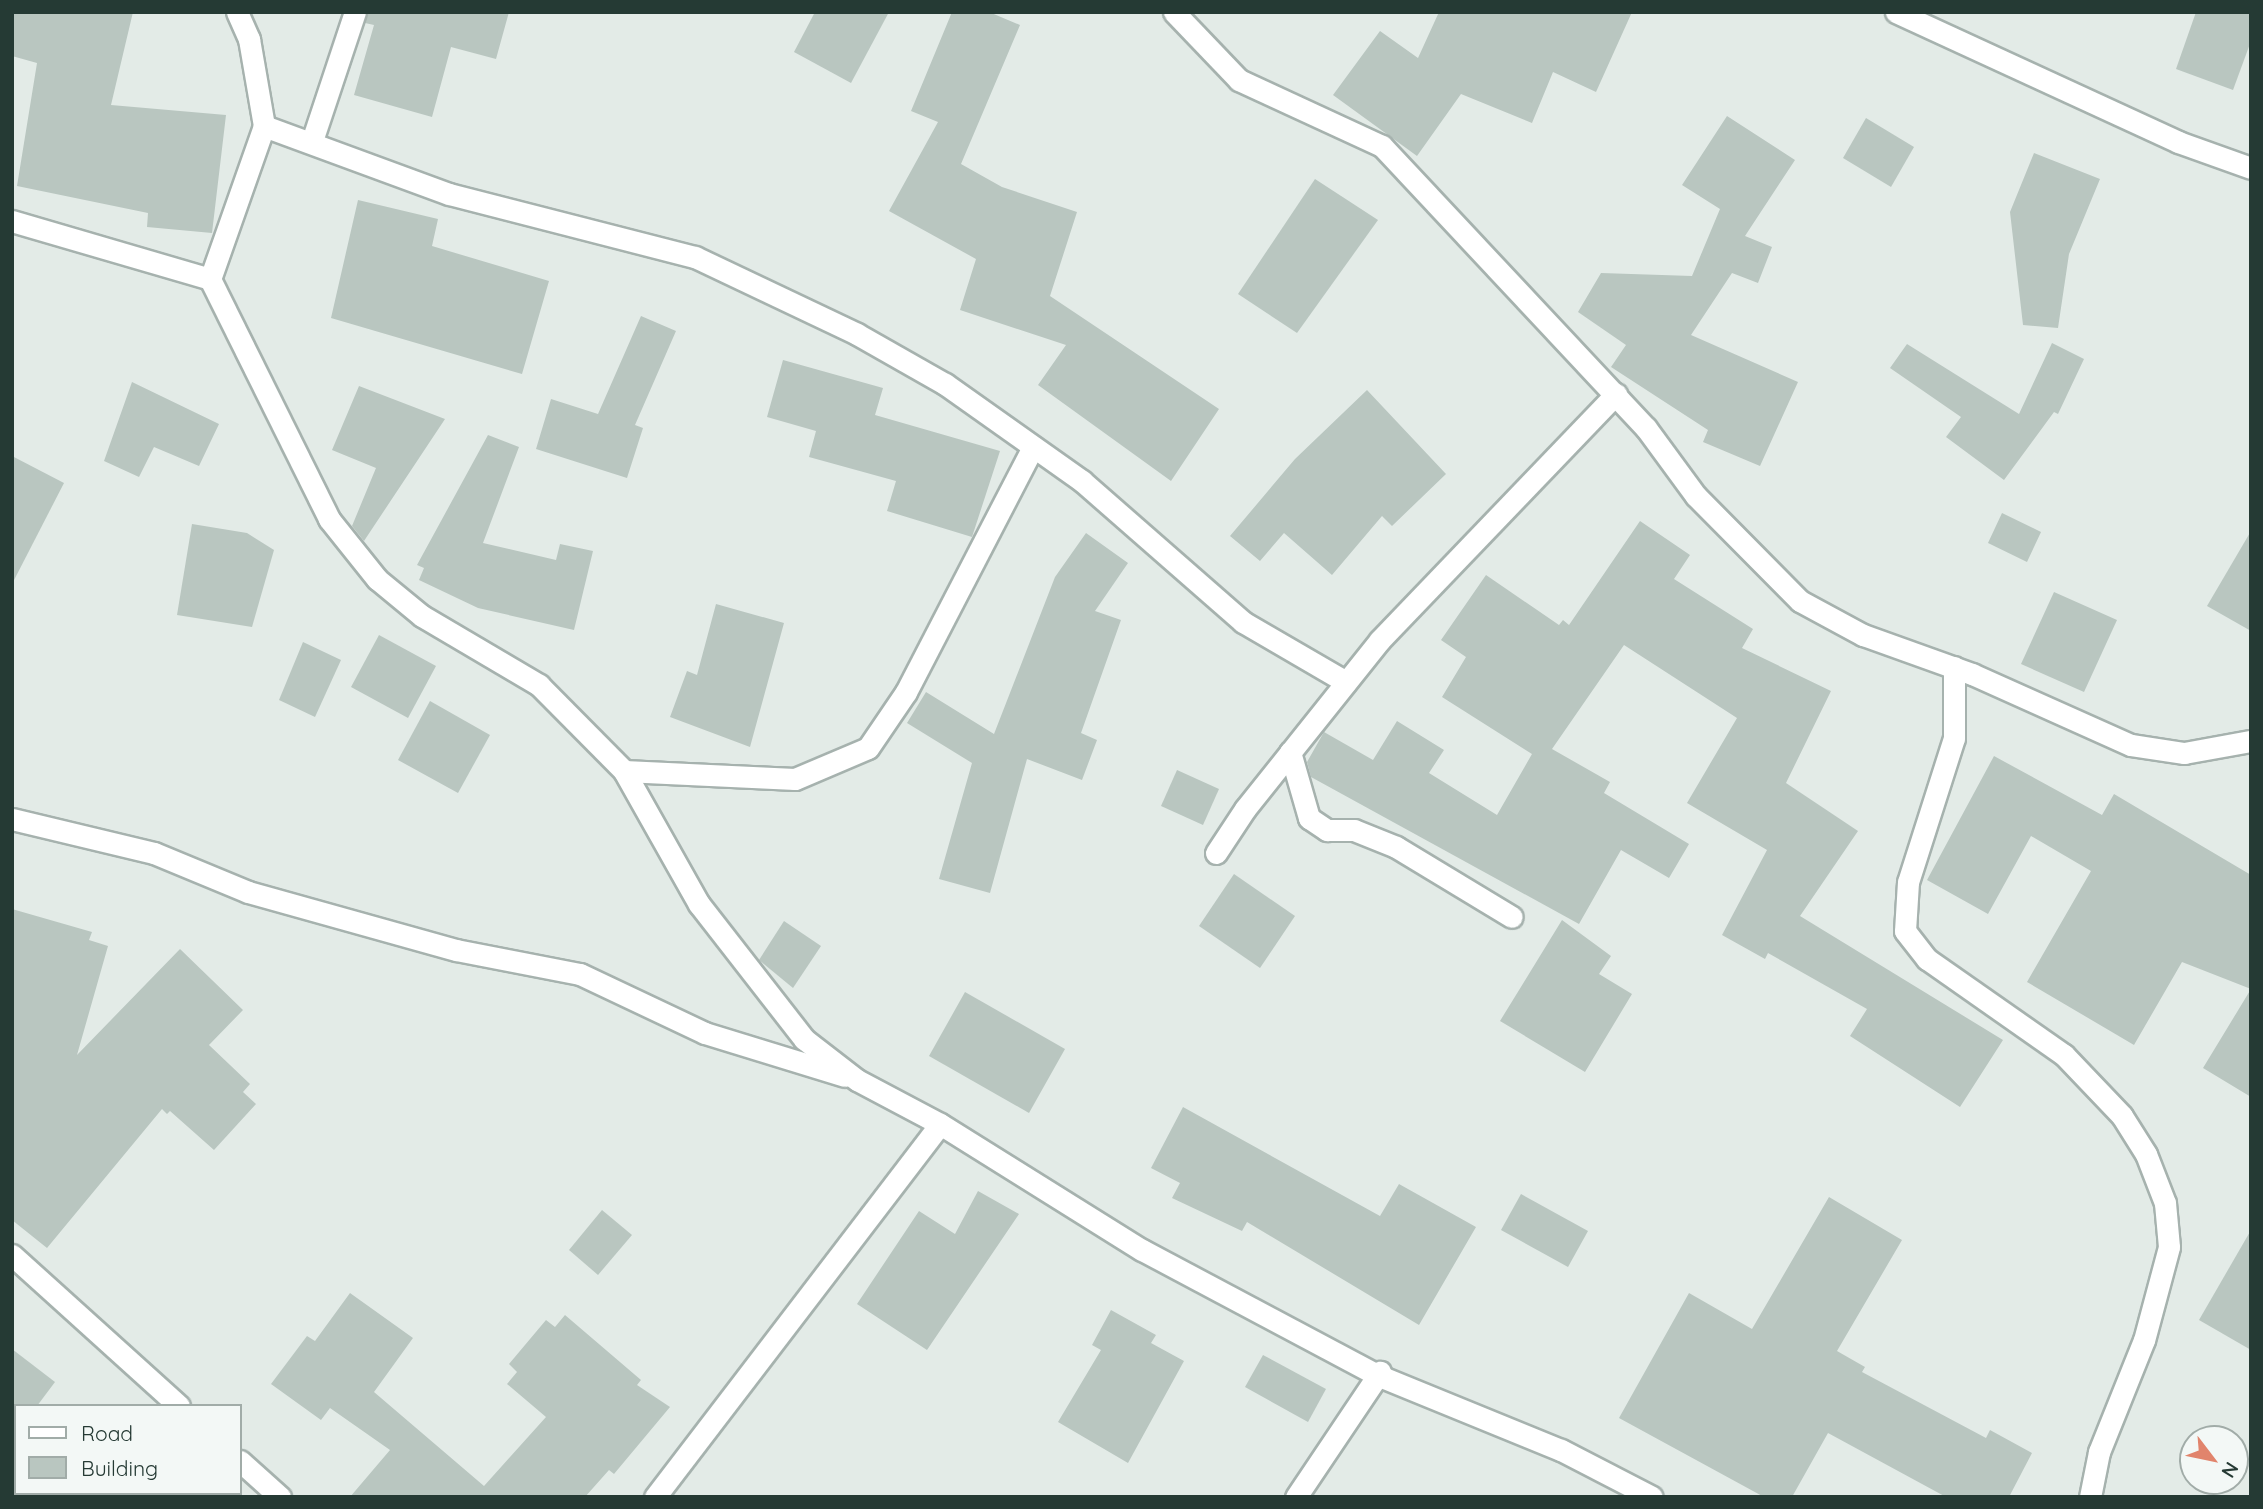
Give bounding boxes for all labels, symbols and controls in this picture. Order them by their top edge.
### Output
legend [14,1404,242,1495]
text: Road [81,1420,133,1446]
north arrow [2179,1425,2249,1495]
text: Building [81,1455,158,1481]
text: N [2216,1458,2244,1482]

